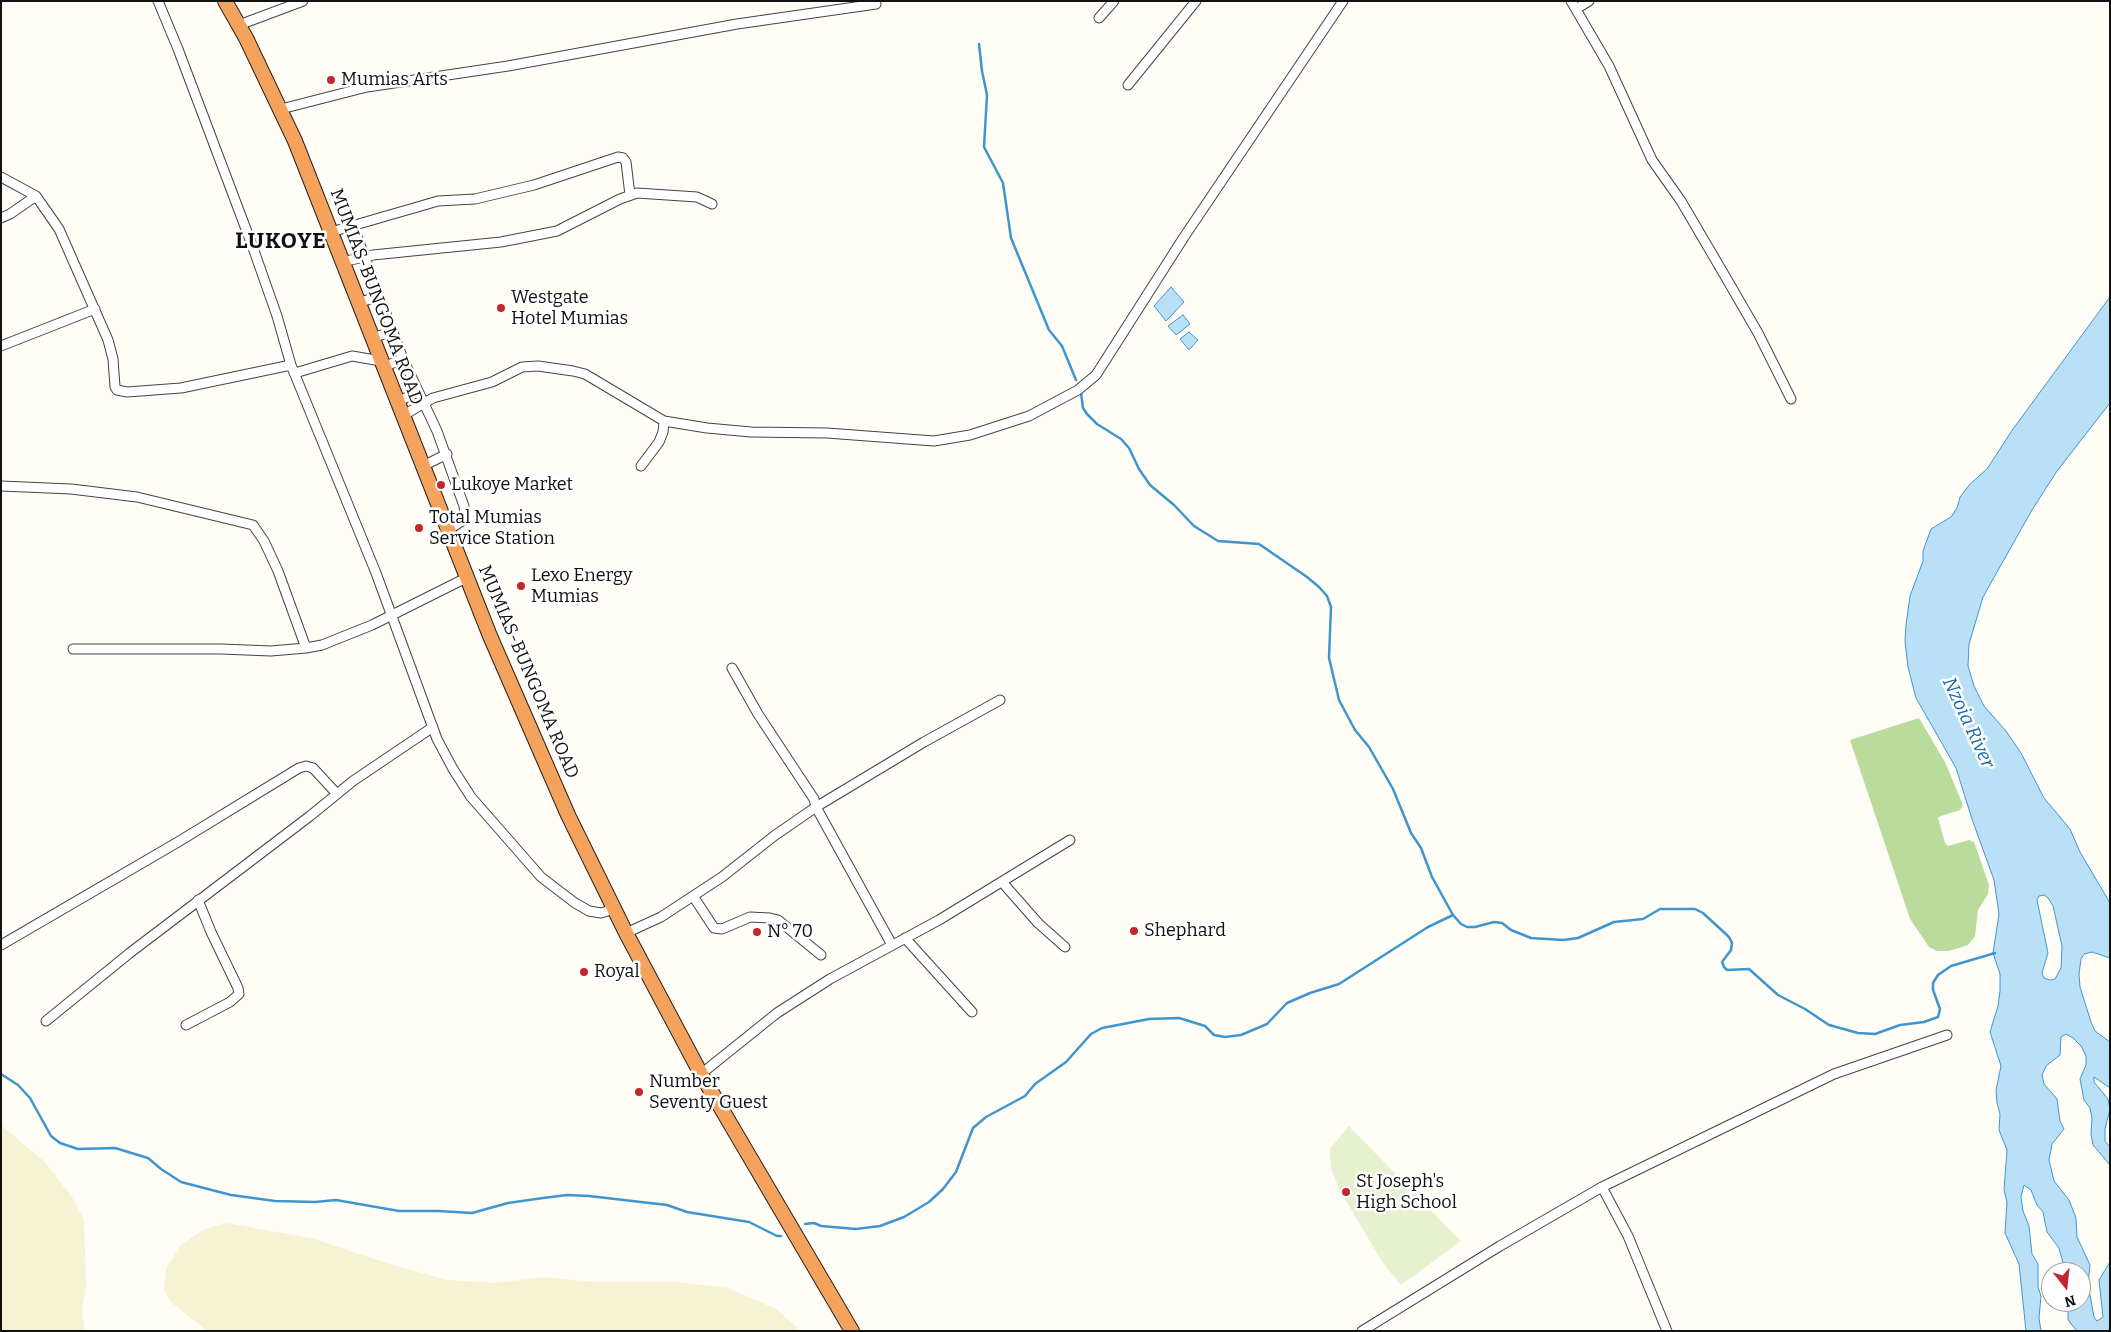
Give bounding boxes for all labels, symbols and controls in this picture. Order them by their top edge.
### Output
place label: Mumias Arts [341,69,448,91]
marker: Mumias Arts [325,74,337,86]
street label: MUMIAS-BUNGOMA ROAD [325,186,427,408]
district label: LUKOYE [235,229,327,255]
place label: Westgate Hotel Mumias [511,287,628,330]
marker: Westgate Hotel Mumias [495,302,507,314]
place label: Lukoye Market [451,474,573,496]
marker: Lukoye Market [435,479,447,491]
place label: Total Mumias Service Station [429,507,555,550]
marker: Total Mumias Service Station [413,522,425,534]
street label: MUMIAS-BUNGOMA ROAD [473,562,583,782]
place label: Lexo Energy Mumias [531,565,632,608]
marker: Lexo Energy Mumias [515,580,527,592]
water label: Nzoia River [1937,674,1999,772]
place label: Shephard [1144,920,1226,942]
place label: N° 70 [767,921,813,943]
marker: Shephard [1128,925,1140,937]
marker: N° 70 [751,926,763,938]
place label: Royal [594,961,640,983]
marker: Royal [578,966,590,978]
place label: Number Seventy Guest [649,1071,768,1114]
marker: Number Seventy Guest [633,1086,645,1098]
place label: St Joseph's High School [1356,1171,1457,1214]
marker: St Joseph's High School [1340,1186,1352,1198]
north arrow [2041,1262,2091,1312]
text: N [2062,1291,2078,1311]

